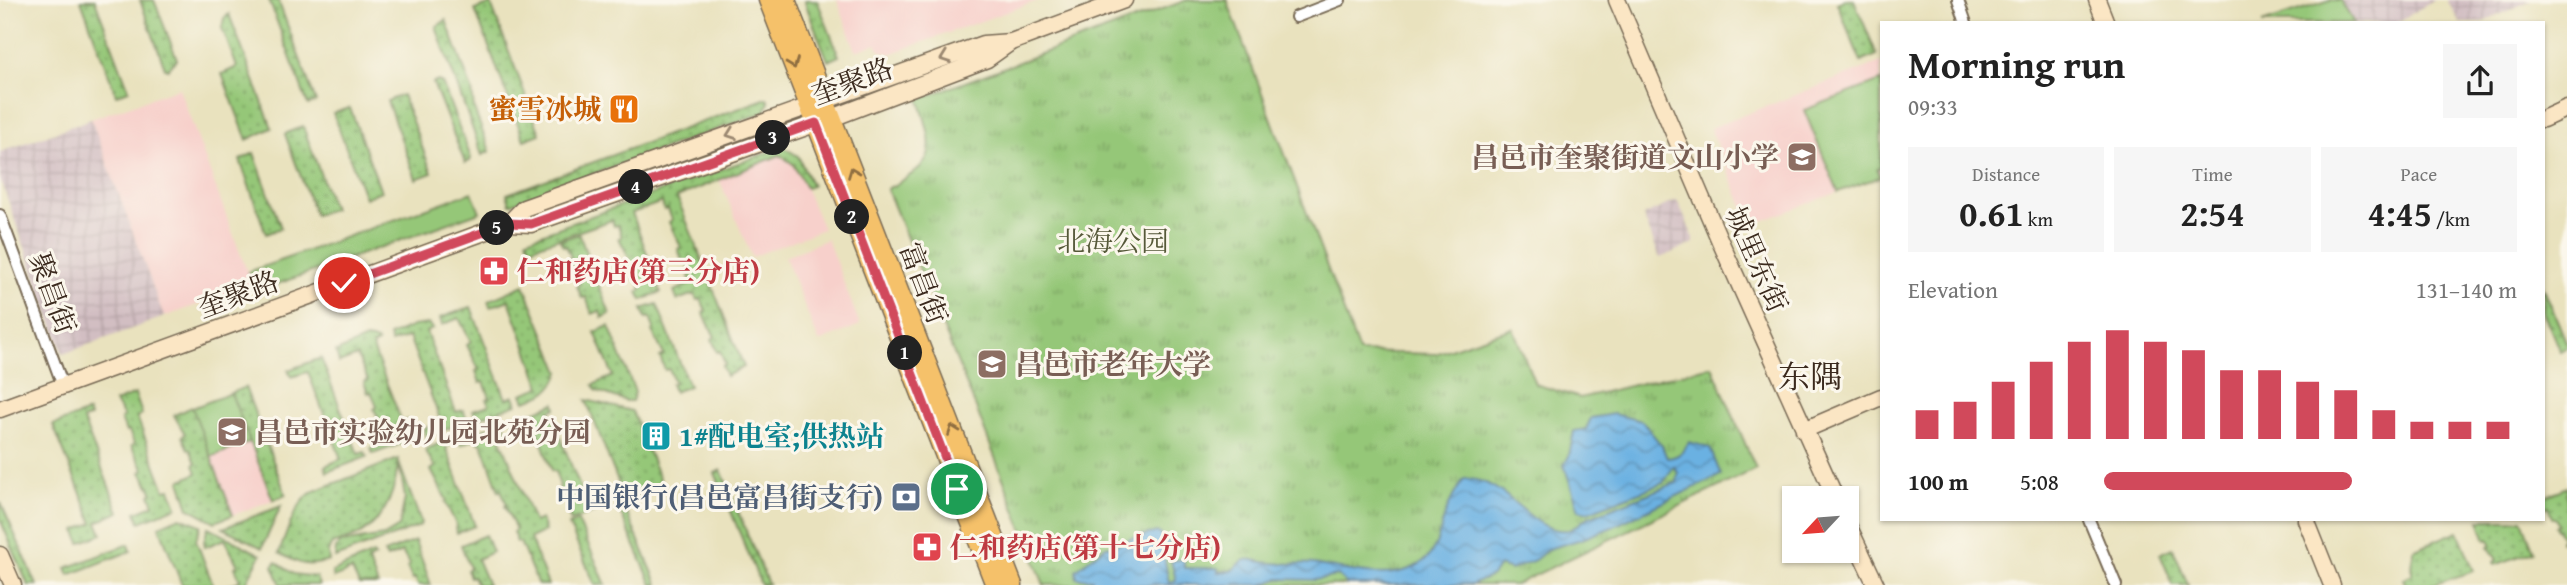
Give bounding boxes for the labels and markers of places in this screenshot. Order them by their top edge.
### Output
place label: 蜜雪冰城 [489,88,601,129]
restaurant icon: 蜜雪冰城 [607,92,641,126]
pin: 3 [756,120,790,156]
place label: 昌邑市奎聚街道文山小学 [1471,136,1779,177]
school or university icon: 昌邑市奎聚街道文山小学 [1785,140,1819,174]
pin: 4 [618,170,654,204]
pin: 2 [834,200,870,234]
pin: 5 [480,210,514,246]
place label: 仁和药店(第三分店) [517,250,760,291]
pin [314,253,374,313]
pharmacy icon: 仁和药店(第三分店) [477,254,511,288]
pin: 1 [888,336,922,370]
place label: 昌邑市老年大学 [1015,343,1211,384]
school or university icon: 昌邑市老年大学 [975,347,1009,381]
place label: 昌邑市实验幼儿园北苑分园 [255,411,591,452]
school or university icon: 昌邑市实验幼儿园北苑分园 [215,415,249,449]
place label: 1#配电室;供热站 [679,415,884,456]
building icon: 1#配电室;供热站 [639,419,673,453]
pin [927,459,987,519]
place label: 中国银行(昌邑富昌街支行) [556,476,883,517]
bank icon: 中国银行(昌邑富昌街支行) [889,480,923,514]
place label: 仁和药店(第十七分店) [950,526,1221,567]
pharmacy icon: 仁和药店(第十七分店) [910,530,944,564]

